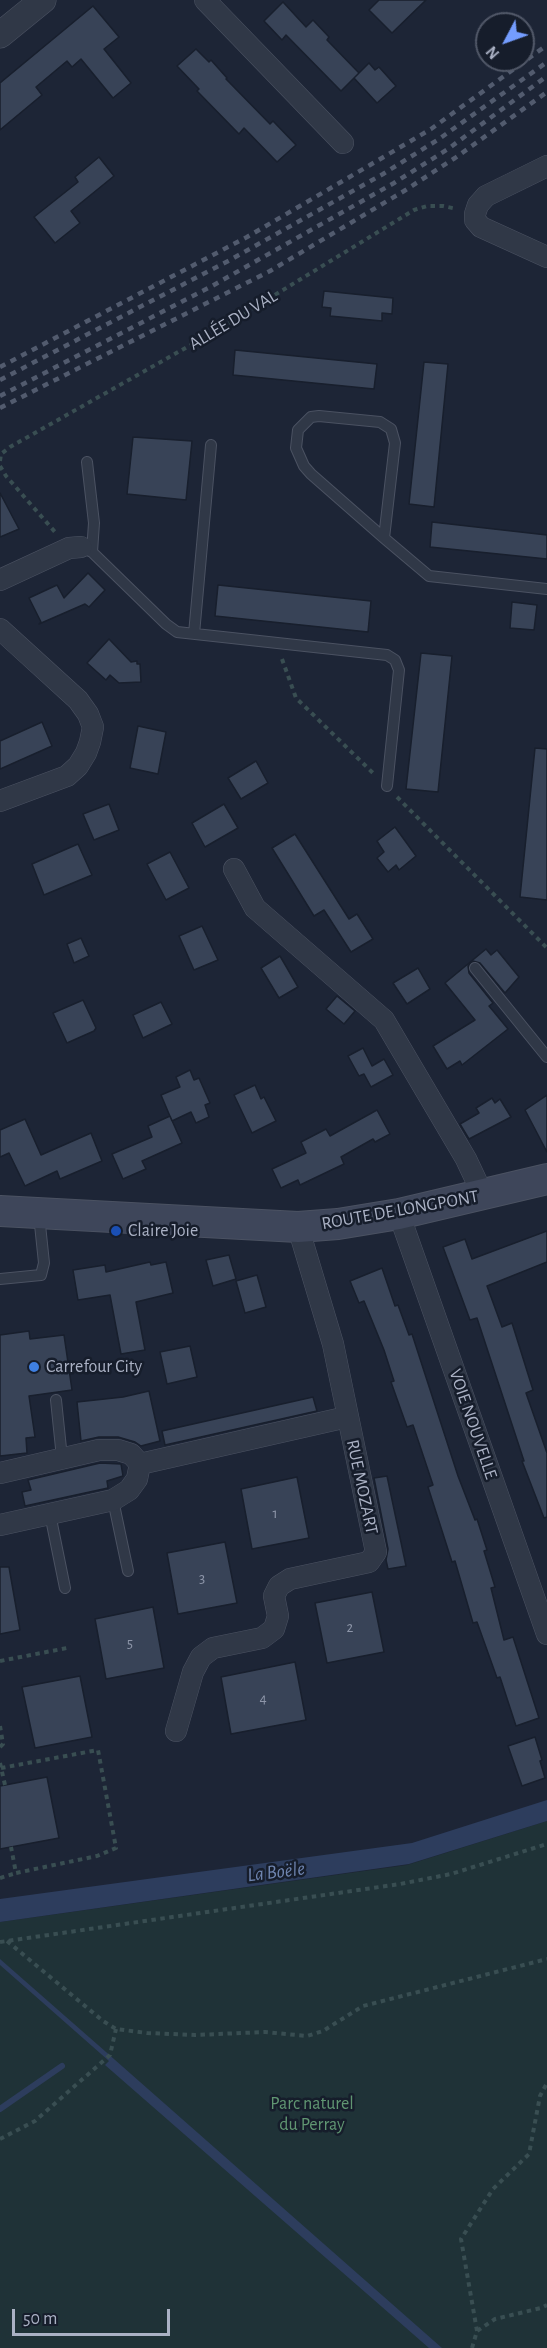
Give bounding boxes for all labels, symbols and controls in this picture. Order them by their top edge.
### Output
north arrow [475,12,535,72]
text: N [483,43,503,62]
street label: ALLÉE DU VAL [185,285,281,355]
street label: ROUTE DE LONGPONT [320,1186,480,1234]
place label: Claire Joie [128,1220,198,1242]
marker: Claire Joie [109,1224,123,1238]
place label: Carrefour City [46,1356,142,1378]
marker: Carrefour City [27,1360,41,1374]
street label: VOIE NOUVELLE [444,1366,502,1482]
street label: RUE MOZART [341,1438,383,1536]
house number: 1 [272,1504,278,1522]
house number: 3 [199,1569,205,1587]
house number: 2 [347,1618,353,1636]
house number: 5 [127,1634,133,1652]
house number: 4 [259,1689,267,1707]
water label: La Boële [246,1857,306,1887]
park label: Parc naturel du Perray [270,2093,354,2136]
scale bar [15,2297,172,2335]
text: 50 m [23,2310,57,2328]

